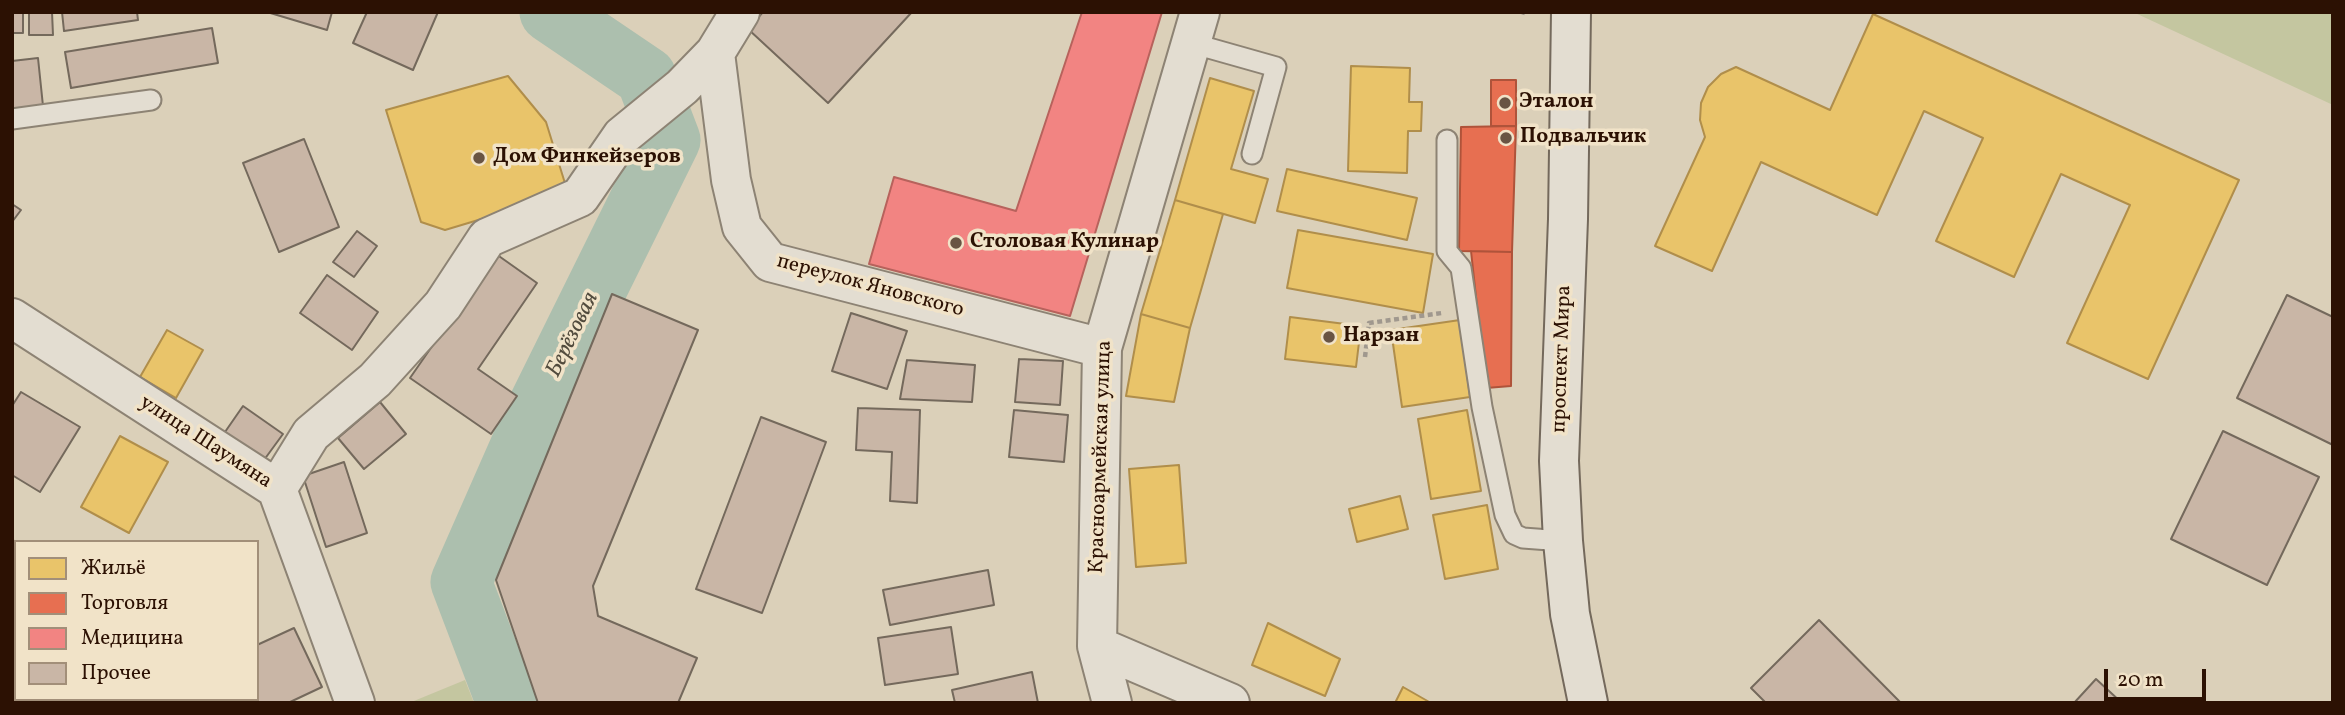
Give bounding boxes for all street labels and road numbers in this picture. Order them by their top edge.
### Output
street label: переулок Яновского [774,250,966,324]
street label: проспект Мира [1548,285,1578,433]
street label: Красноармейская улица [1085,340,1119,574]
street label: улица Шаумяна [134,391,276,495]

